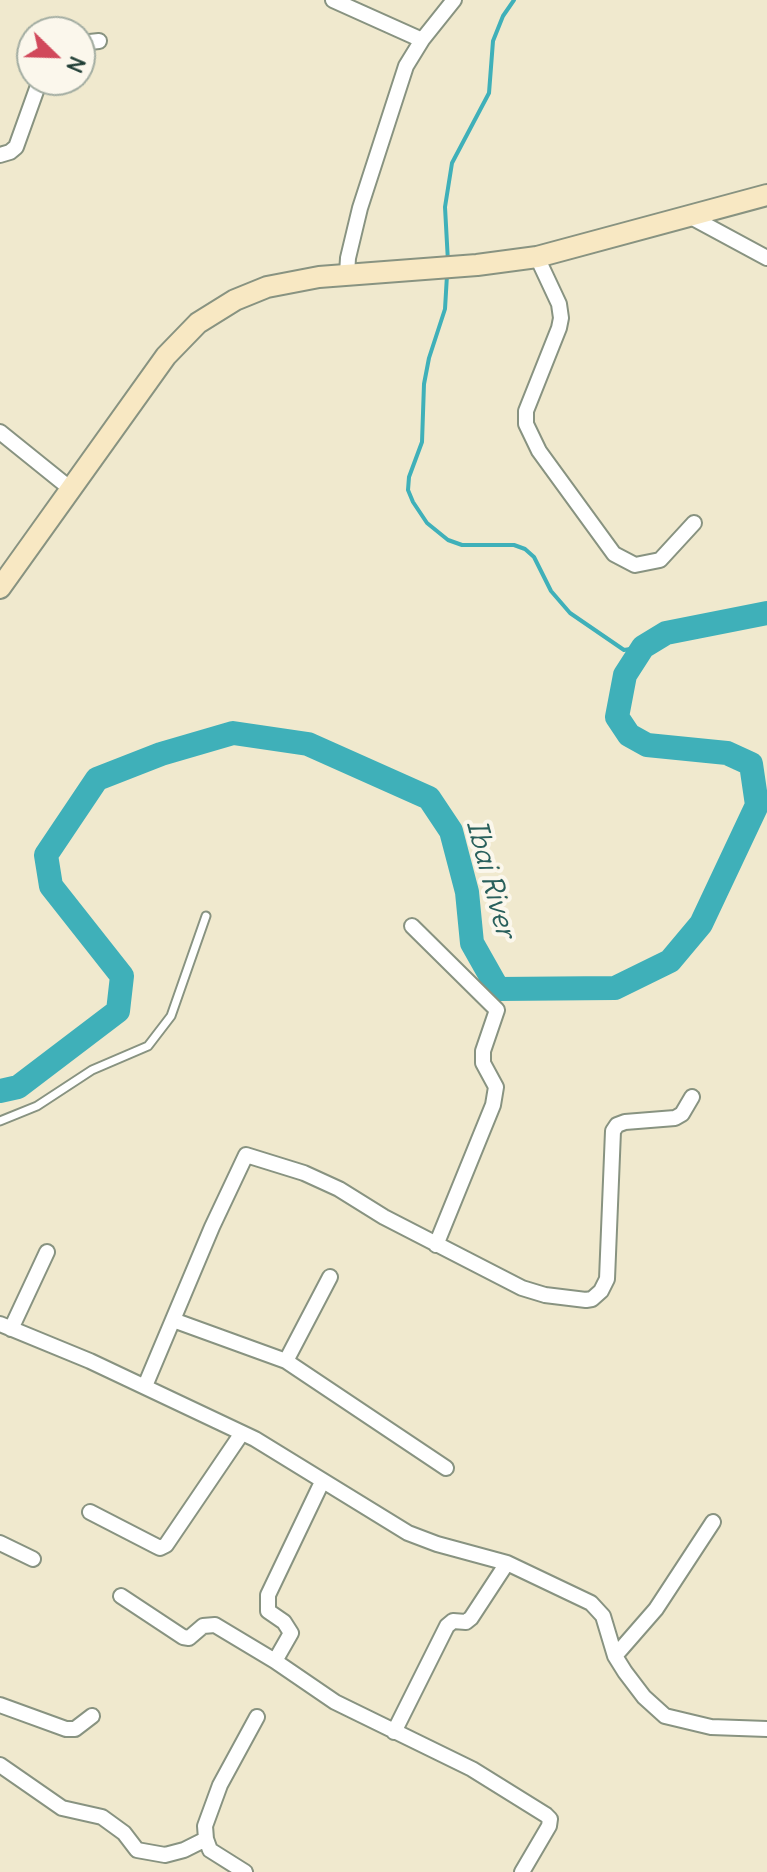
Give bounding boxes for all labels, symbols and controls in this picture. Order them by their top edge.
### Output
north arrow [16,16,96,96]
text: N [60,52,92,77]
water label: Ibai River [458,816,522,942]

